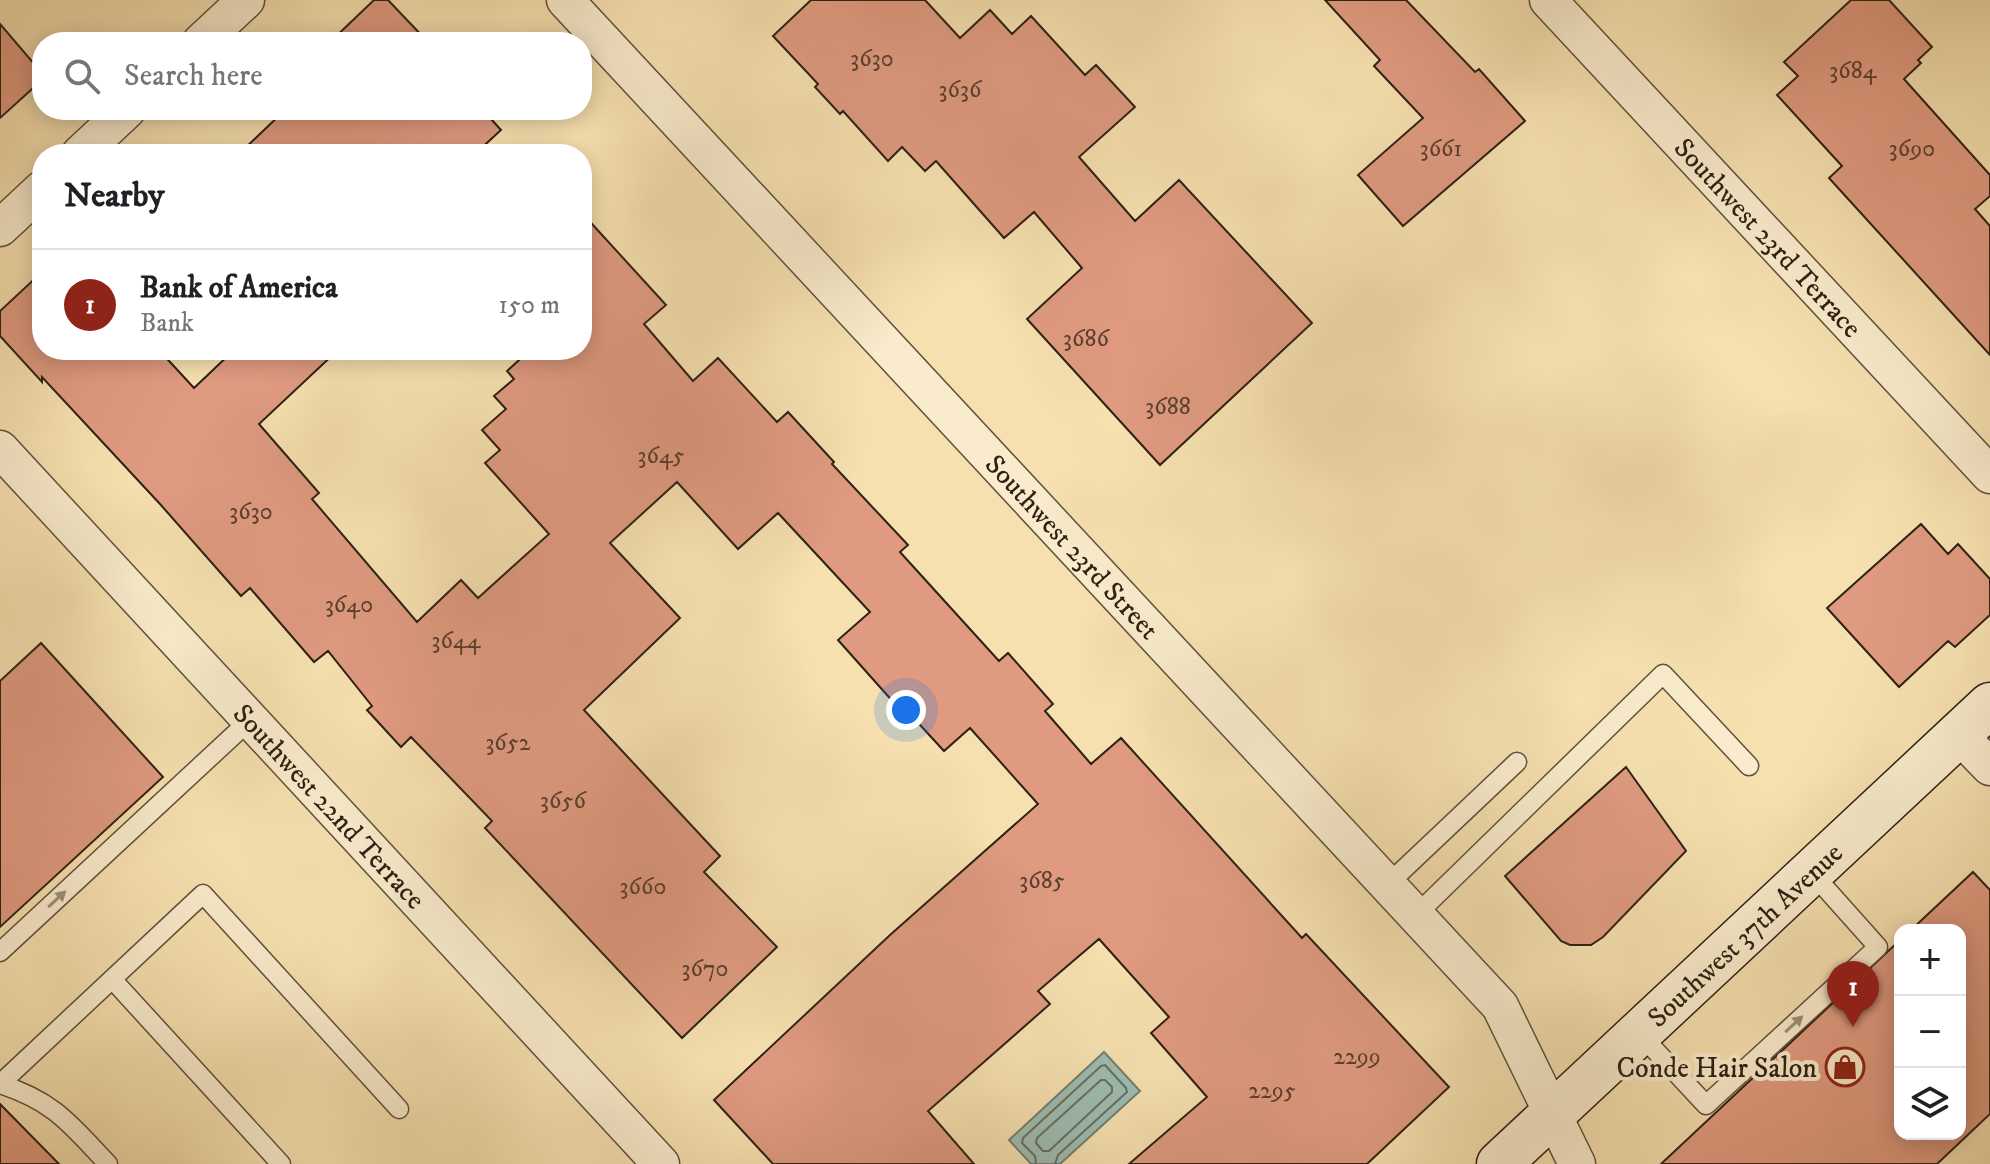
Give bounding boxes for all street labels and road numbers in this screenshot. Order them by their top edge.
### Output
street label: Southwest 23rd Terrace [1666,131,1869,345]
street label: Southwest 23rd Street [977,448,1166,647]
street label: Southwest 22nd Terrace [225,697,432,917]
street label: Southwest 37th Avenue [1640,836,1850,1035]

